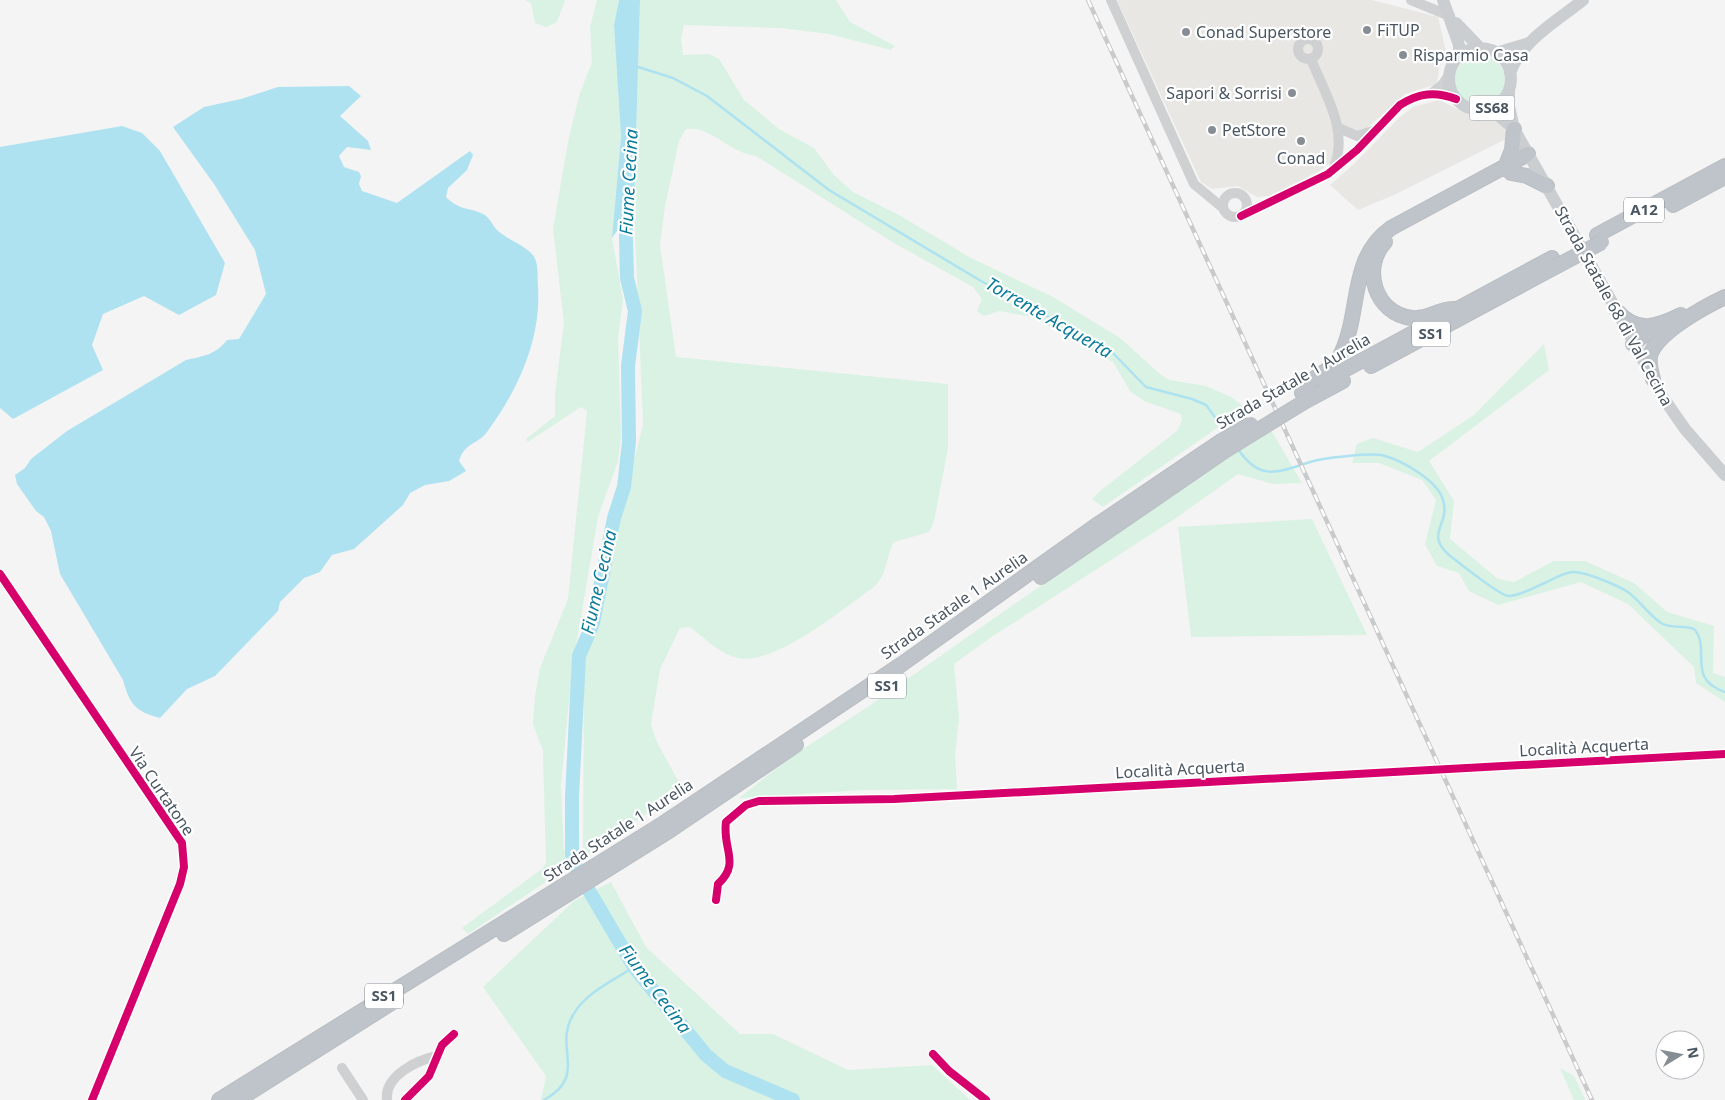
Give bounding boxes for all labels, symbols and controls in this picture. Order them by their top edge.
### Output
place label: FiTUP [1377,19,1420,41]
place label: Conad Superstore [1196,21,1331,43]
marker: FiTUP [1361,24,1373,36]
marker: Conad Superstore [1180,26,1192,38]
place label: Risparmio Casa [1413,44,1529,66]
marker: Risparmio Casa [1397,49,1409,61]
place label: Sapori & Sorrisi [1166,82,1282,104]
marker: Sapori & Sorrisi [1286,87,1298,99]
road number: SS68 [1470,96,1514,120]
place label: PetStore [1222,119,1286,141]
marker: PetStore [1206,124,1218,136]
water label: Fiume Cecina [613,128,643,236]
marker: Conad [1295,135,1307,147]
place label: Conad [1277,147,1325,169]
road number: A12 [1624,198,1664,222]
street label: Strada Statale 68 di Val Cecina [1550,202,1678,410]
water label: Torrente Acquerta [982,271,1117,363]
road number: SS1 [1412,322,1450,346]
street label: Strada Statale 1 Aurelia [1212,328,1374,434]
water label: Fiume Cecina [574,527,622,636]
street label: Strada Statale 1 Aurelia [876,546,1032,664]
road number: SS1 [868,674,906,698]
street label: Località Acquerta [1519,733,1649,761]
street label: Via Curtatone [124,742,200,840]
street label: Località Acquerta [1115,755,1245,783]
street label: Strada Statale 1 Aurelia [539,773,697,887]
water label: Fiume Cecina [614,939,697,1038]
road number: SS1 [365,984,403,1008]
north arrow [1655,1030,1705,1080]
text: N [1683,1045,1704,1060]

